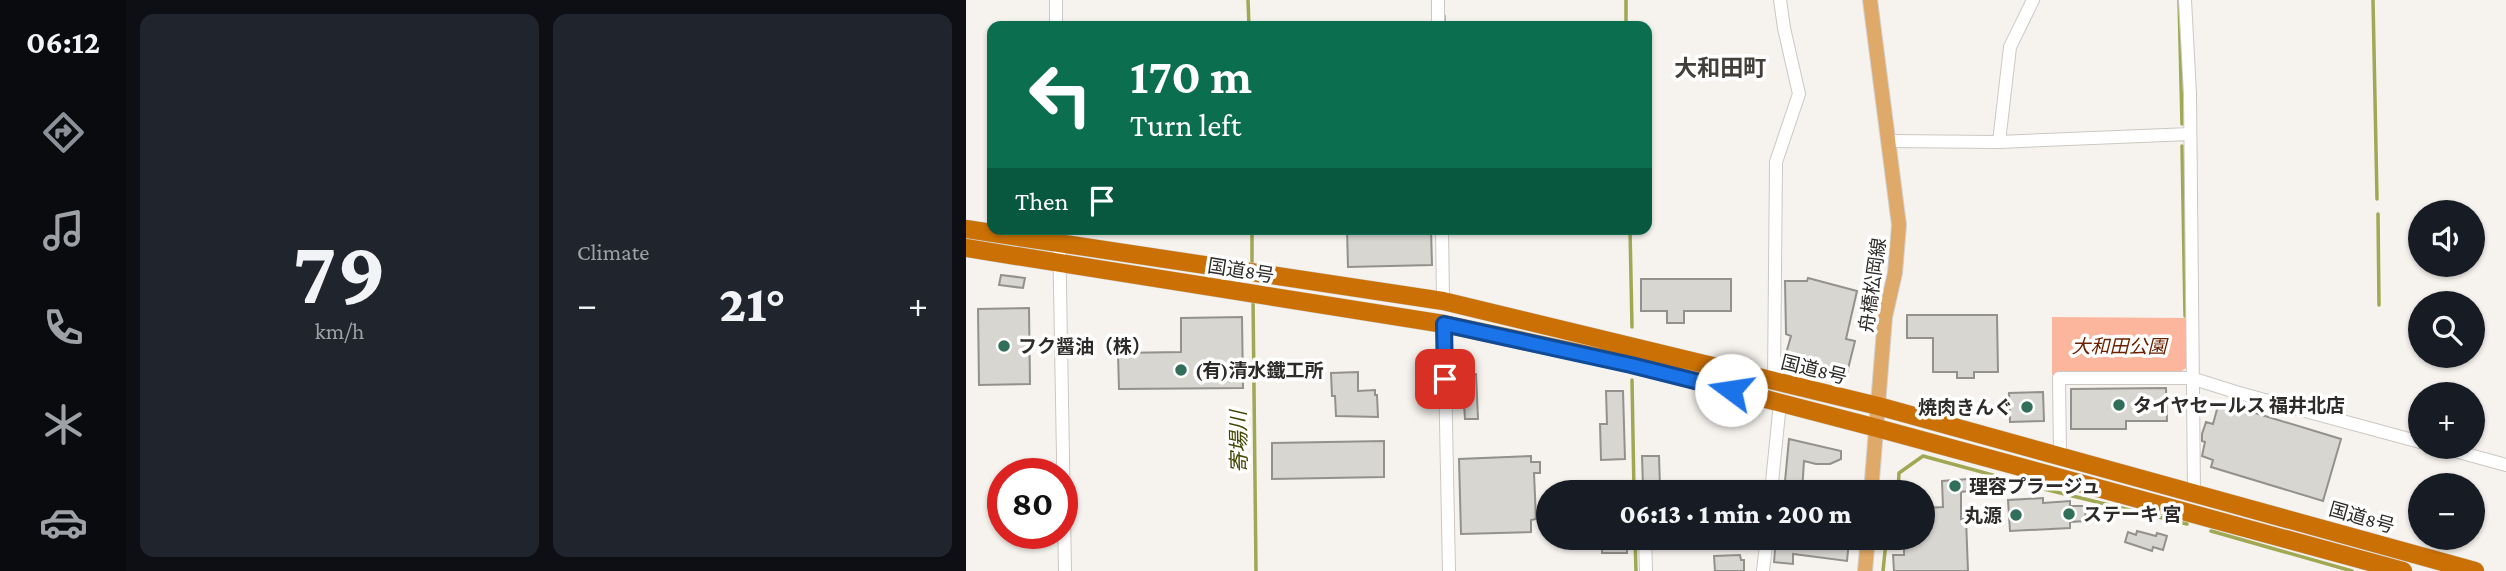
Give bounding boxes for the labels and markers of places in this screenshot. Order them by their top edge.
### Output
place label: フク醤油（株） [1018,336,1151,357]
marker: フク醤油（株） [996,338,1012,354]
pin [1415,349,1475,409]
place label: (有)清水鐵工所 [1195,360,1323,382]
marker: (有)清水鐵工所 [1173,362,1189,378]
place label: タイヤセールス 福井北店 [2133,395,2345,416]
place label: 焼肉きんぐ [1918,397,2013,418]
marker: タイヤセールス 福井北店 [2111,397,2127,413]
marker: 焼肉きんぐ [2019,399,2035,415]
place label: 理容プラージュ [1969,476,2100,497]
marker: 理容プラージュ [1947,478,1963,494]
place label: ステーキ 宮 [2083,504,2182,525]
place label: 丸源 [1964,505,2002,526]
marker: ステーキ 宮 [2061,506,2077,522]
marker: 丸源 [2008,507,2024,523]

